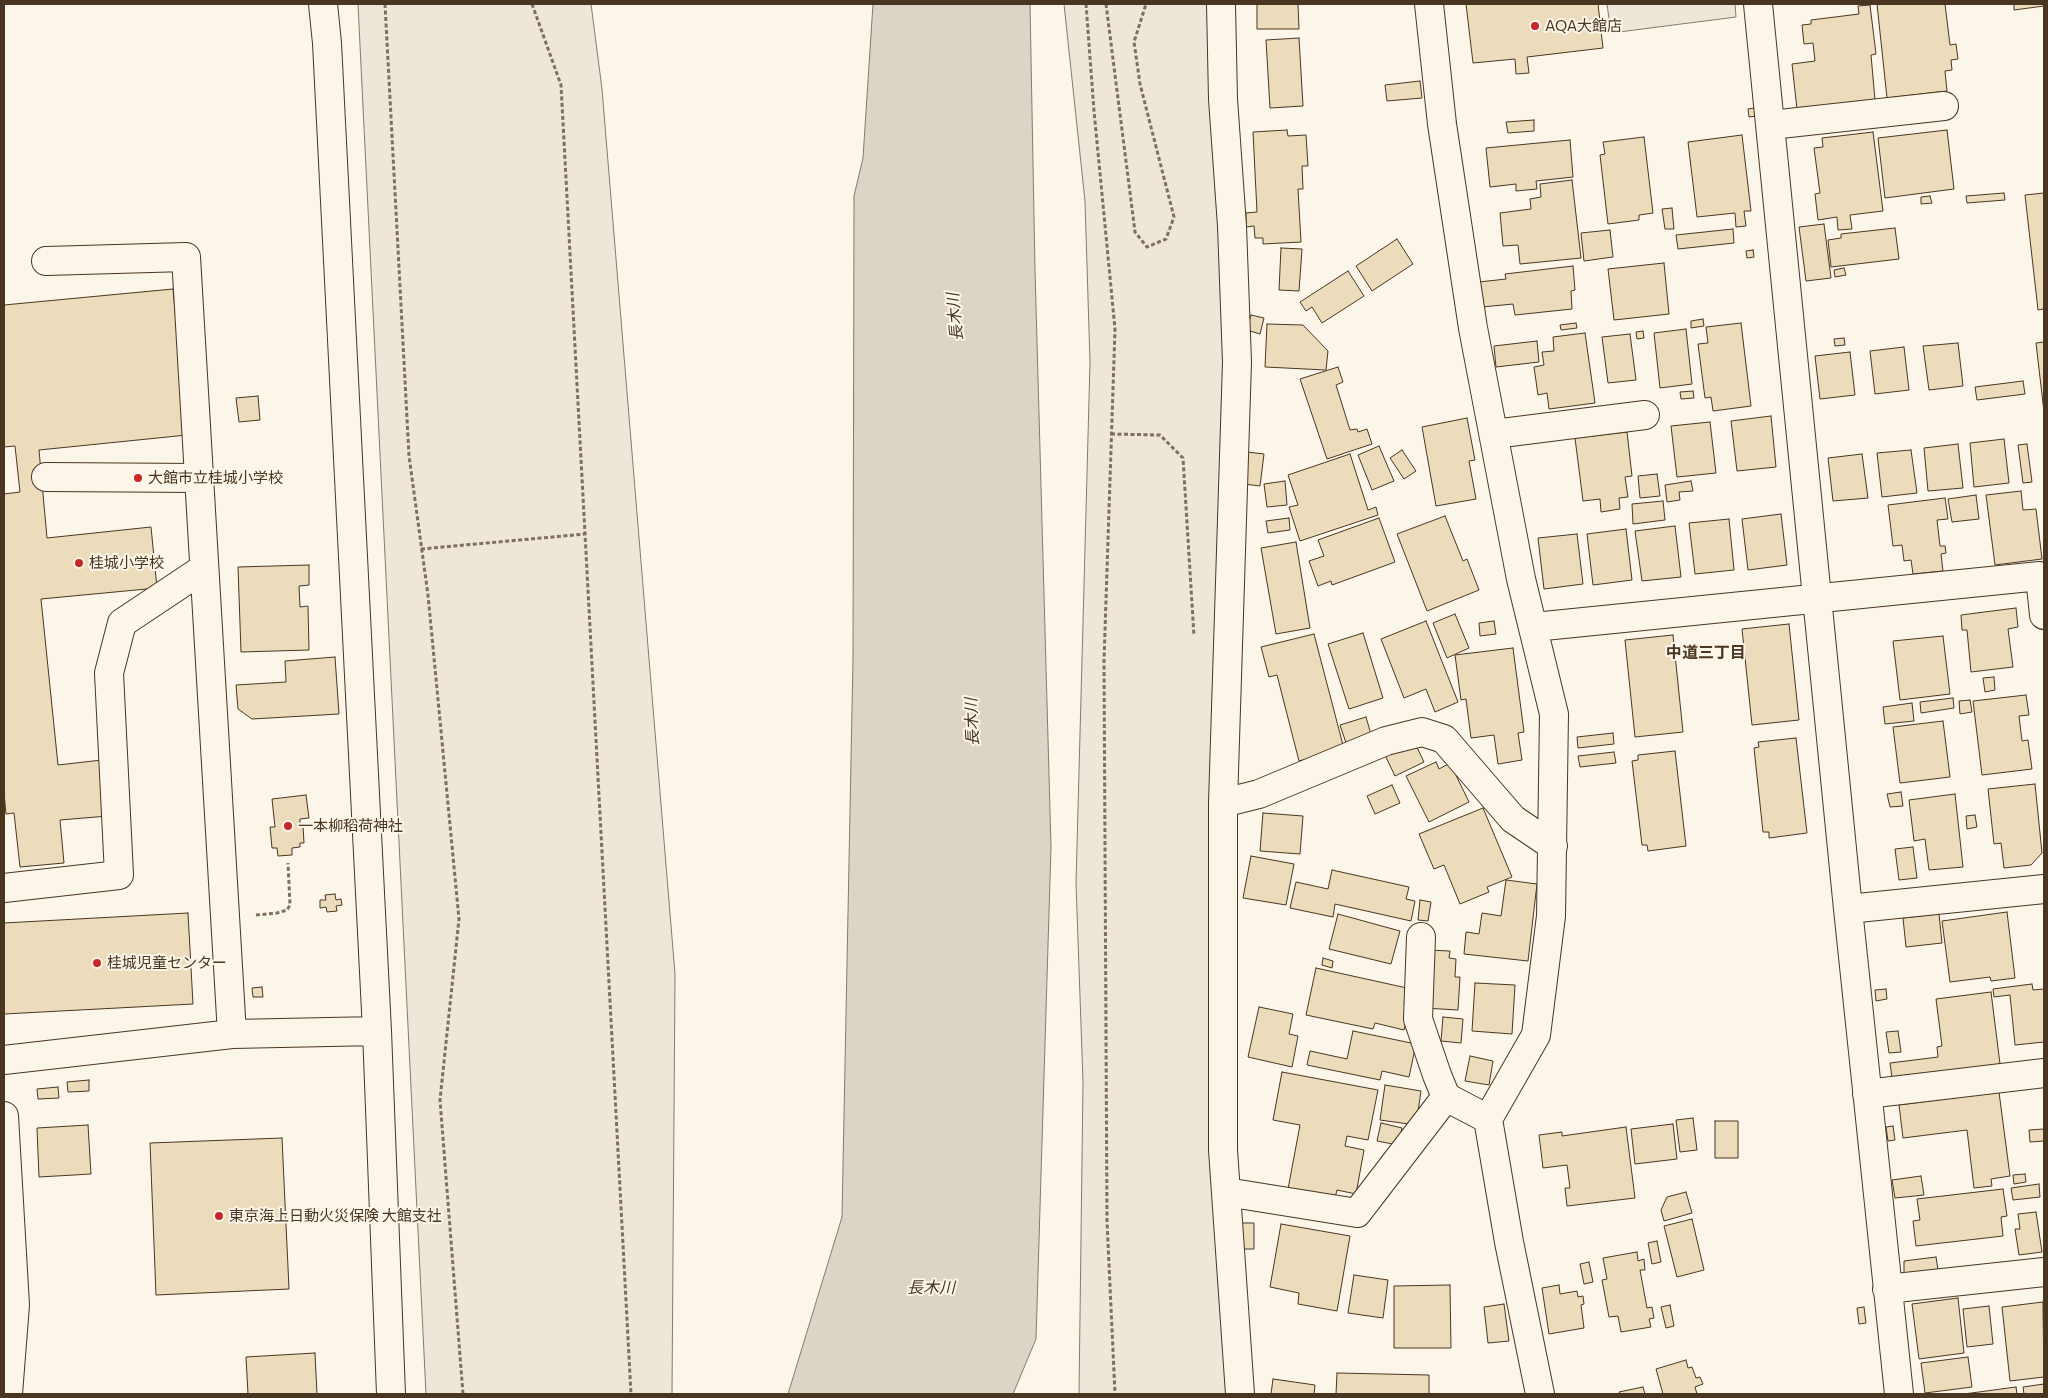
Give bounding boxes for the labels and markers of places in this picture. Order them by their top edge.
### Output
place label: AQA大館店 [1545,17,1622,35]
marker: AQA大館店 [1529,20,1541,32]
place label: 大館市立桂城小学校 [148,469,283,487]
marker: 大館市立桂城小学校 [132,472,144,484]
place label: 桂城小学校 [89,554,164,572]
marker: 桂城小学校 [73,557,85,569]
place label: 一本柳稻荷神社 [298,817,403,835]
marker: 一本柳稻荷神社 [282,820,294,832]
place label: 桂城児童センター [107,954,227,972]
marker: 桂城児童センター [91,957,103,969]
place label: 東京海上日動火災保険 大館支社 [229,1207,442,1225]
marker: 東京海上日動火災保険 大館支社 [213,1210,225,1222]

